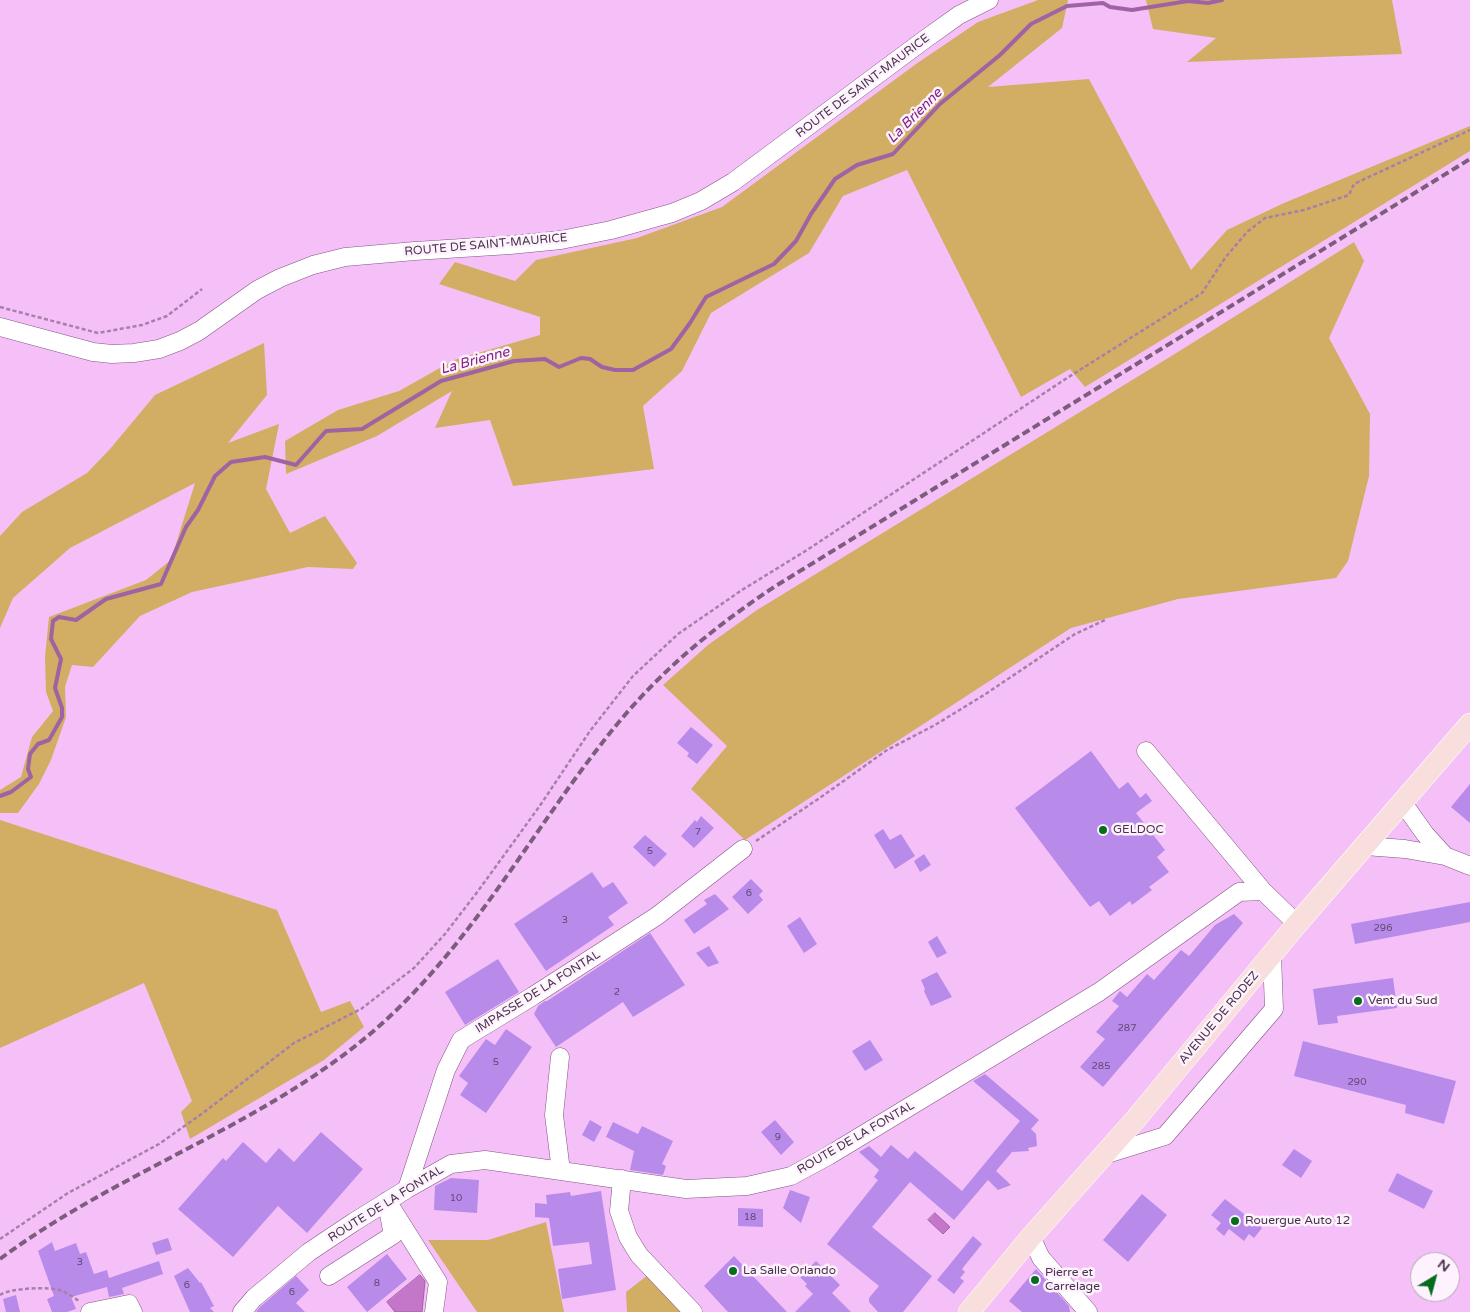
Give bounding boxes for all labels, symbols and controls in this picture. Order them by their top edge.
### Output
street label: ROUTE DE SAINT-MAURICE [793,31,933,141]
water label: La Brienne [884,85,946,147]
street label: ROUTE DE SAINT-MAURICE [404,231,568,259]
water label: La Brienne [439,344,511,378]
place label: GELDOC [1113,823,1164,837]
marker: GELDOC [1097,824,1109,836]
house number: 7 [695,826,701,838]
house number: 5 [647,845,653,857]
house number: 6 [746,887,752,899]
house number: 3 [562,914,568,926]
house number: 296 [1374,922,1392,934]
street label: IMPASSE DE LA FONTAL [473,948,603,1036]
street label: AVENUE DE RODEZ [1176,969,1262,1067]
house number: 2 [614,986,620,998]
place label: Vent du Sud [1368,994,1437,1008]
marker: Vent du Sud [1352,995,1364,1007]
house number: 287 [1118,1022,1136,1034]
house number: 5 [493,1056,499,1068]
house number: 285 [1092,1060,1110,1072]
house number: 290 [1348,1076,1366,1088]
street label: ROUTE DE LA FONTAL [795,1099,917,1177]
house number: 9 [775,1131,781,1143]
street label: ROUTE DE LA FONTAL [326,1163,446,1245]
house number: 10 [450,1192,462,1204]
house number: 18 [744,1211,756,1223]
place label: Rouergue Auto 12 [1245,1214,1350,1228]
marker: Rouergue Auto 12 [1229,1215,1241,1227]
north arrow [1410,1252,1460,1302]
text: N [1434,1255,1453,1276]
house number: 3 [77,1256,83,1268]
place label: La Salle Orlando [743,1264,836,1278]
marker: La Salle Orlando [727,1265,739,1277]
place label: Pierre et Carrelage [1045,1266,1100,1294]
marker: Pierre et Carrelage [1029,1274,1041,1286]
house number: 8 [374,1277,380,1289]
house number: 6 [184,1279,190,1291]
house number: 6 [289,1286,295,1298]

